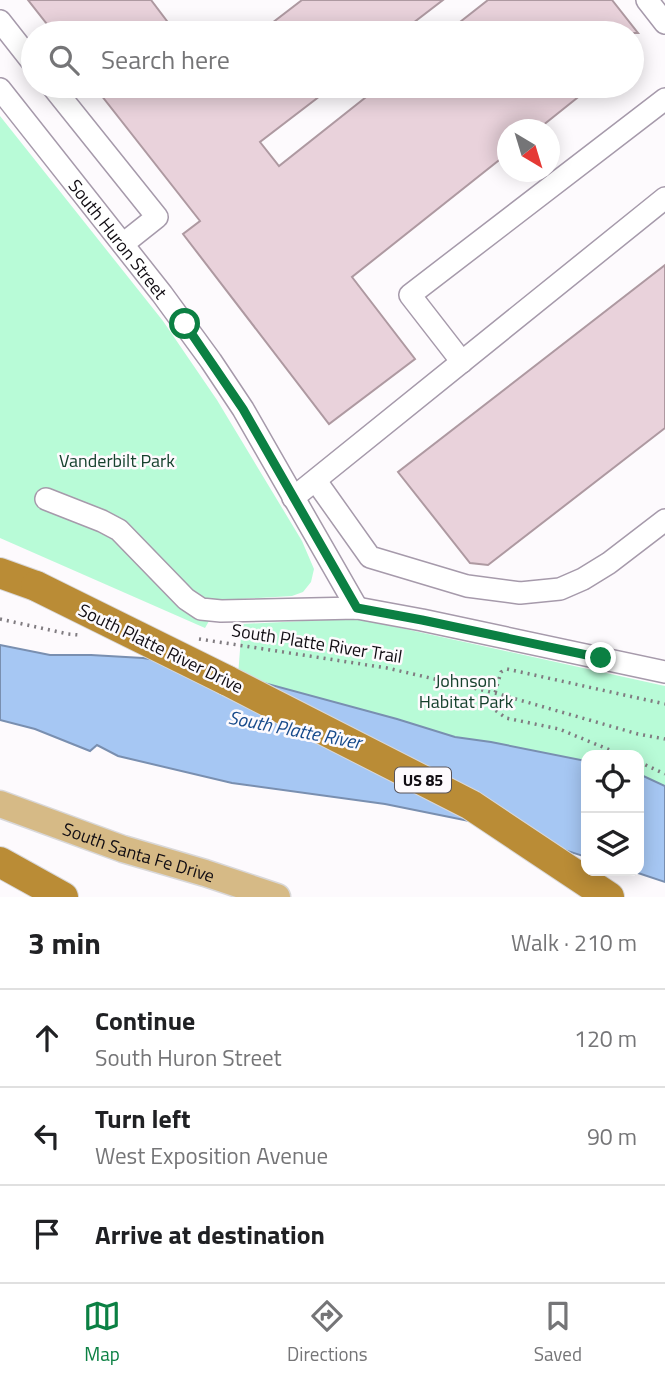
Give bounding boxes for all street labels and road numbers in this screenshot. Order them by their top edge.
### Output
street label: South Huron Street [63,173,175,305]
street label: South Platte River Drive [74,596,248,700]
street label: South Platte River Trail [230,616,404,670]
road number: US 85 [395,768,451,792]
street label: South Santa Fe Drive [59,815,218,889]

